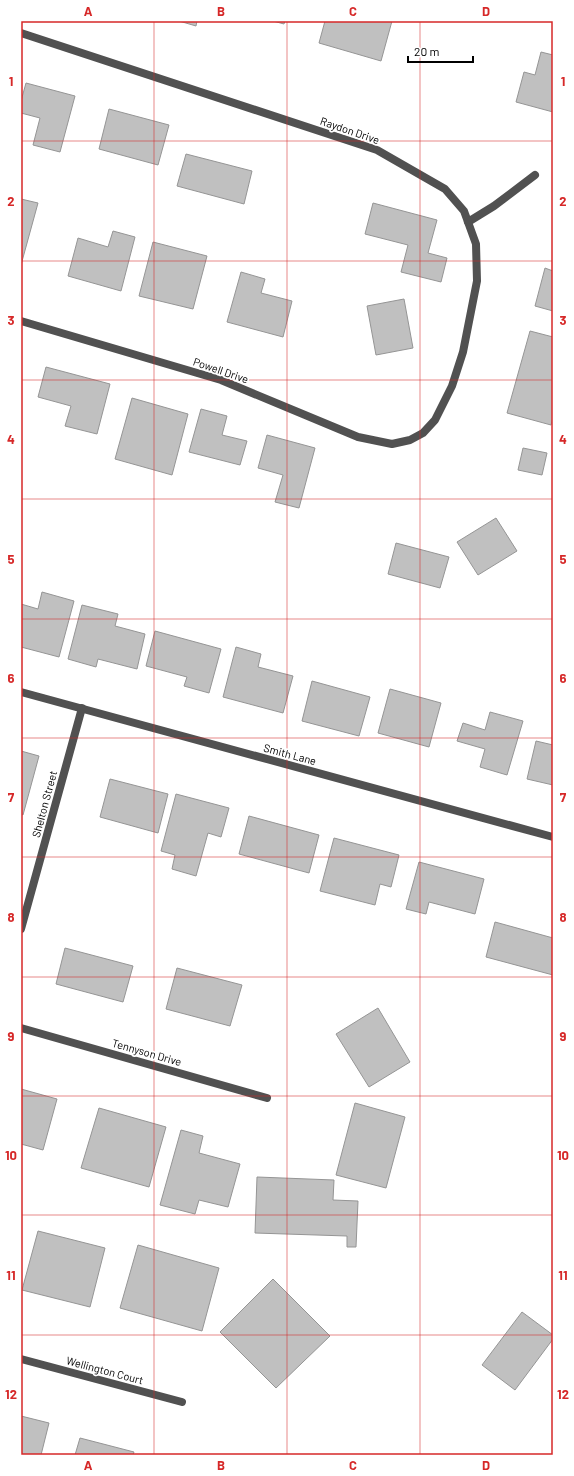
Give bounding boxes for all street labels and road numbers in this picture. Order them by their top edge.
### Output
street label: Raydon Drive [319,114,381,146]
street label: Powell Drive [192,354,250,386]
street label: Smith Lane [262,741,318,767]
street label: Shelton Street [29,769,59,839]
street label: Tennyson Drive [111,1036,183,1068]
street label: Wellington Court [65,1353,145,1387]

